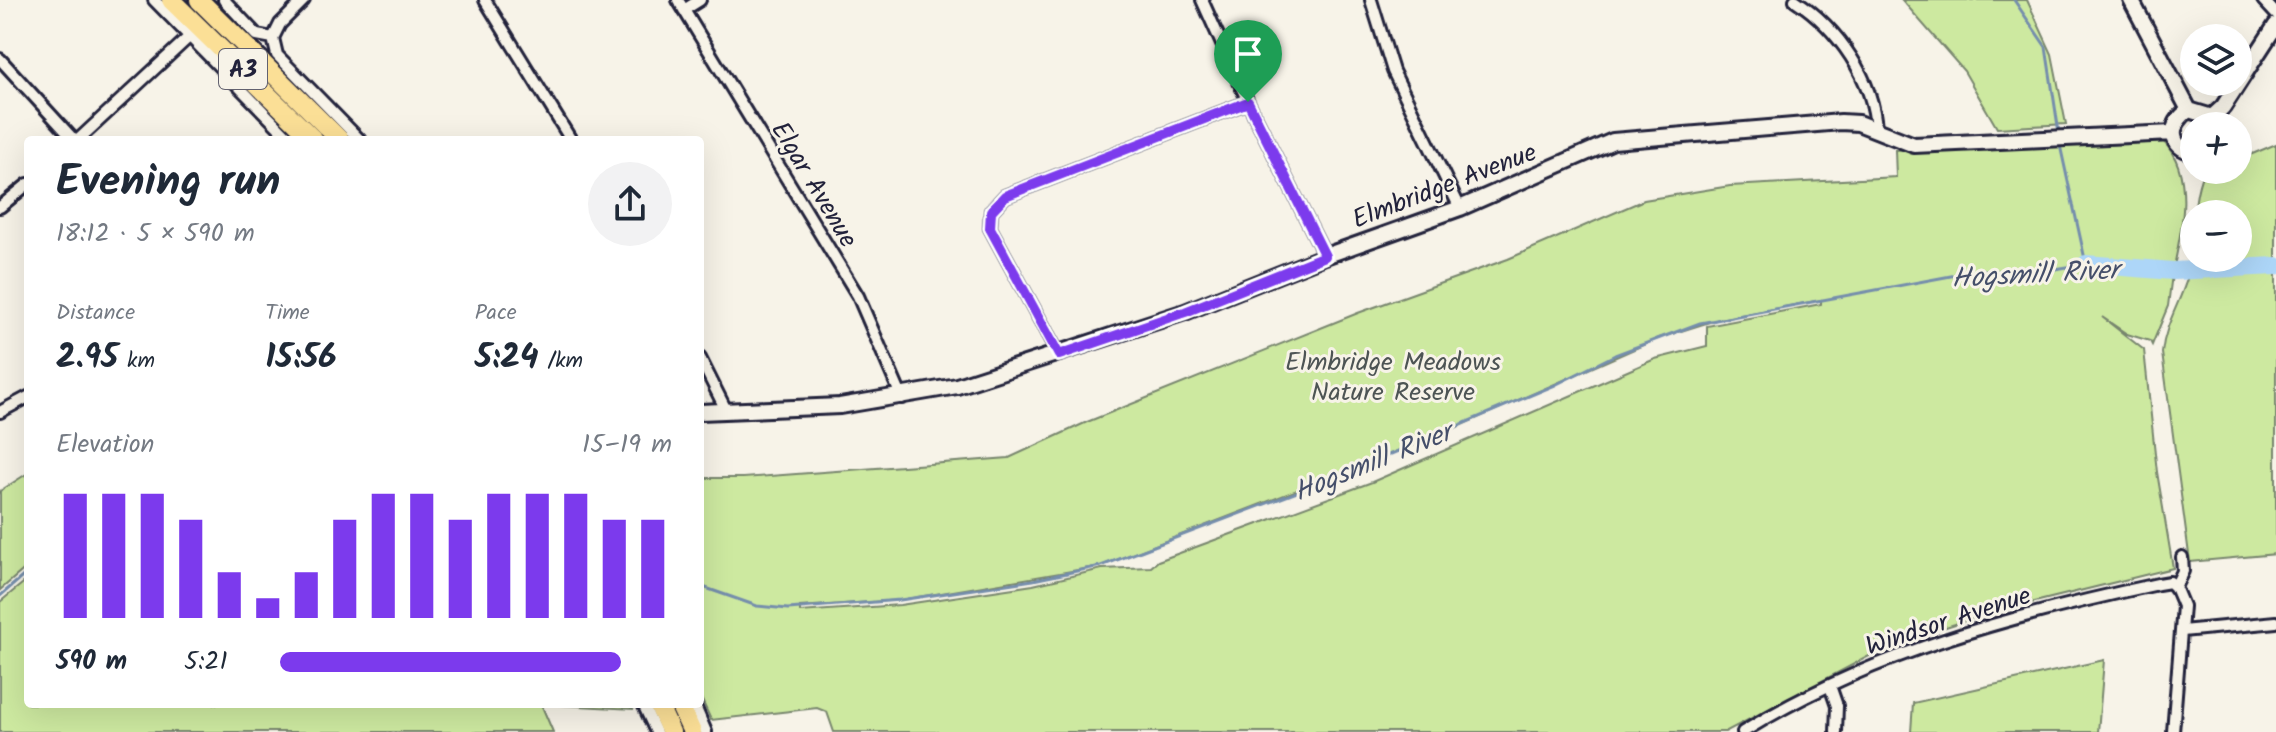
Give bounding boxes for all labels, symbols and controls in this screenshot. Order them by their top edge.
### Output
pin [1214,20,1282,102]
map controls [2180,24,2252,272]
button: layers [2180,24,2252,96]
icon: arrive [1226,32,1270,76]
road number: A3 [219,49,267,89]
button: + [2180,112,2252,184]
street label: Elgar Avenue [759,113,868,257]
street label: Elmbridge Avenue [1346,132,1543,241]
text: Evening run [56,148,280,218]
button: share [588,162,672,246]
button: − [2180,200,2252,272]
text: 18:12 · 5 × 590 m [56,213,255,255]
water label: Hogsmill River [1950,248,2126,302]
text: Distance [56,296,135,331]
text: Time [265,296,310,331]
text: Pace [475,296,517,331]
text: 2.95 [56,331,118,385]
text: 15:56 [265,331,337,385]
text: 5:24 [475,331,539,385]
park label: Elmbridge Meadows Nature Reserve [1285,342,1501,414]
text: km [118,344,155,379]
text: /km [539,344,583,379]
water label: Hogsmill River [1287,409,1464,516]
text: Elevation [56,424,154,466]
text: 15–19 m [582,424,672,466]
street label: Windsor Avenue [1860,575,2037,668]
text: 590 m [56,641,127,683]
text: 5:21 [184,641,228,683]

